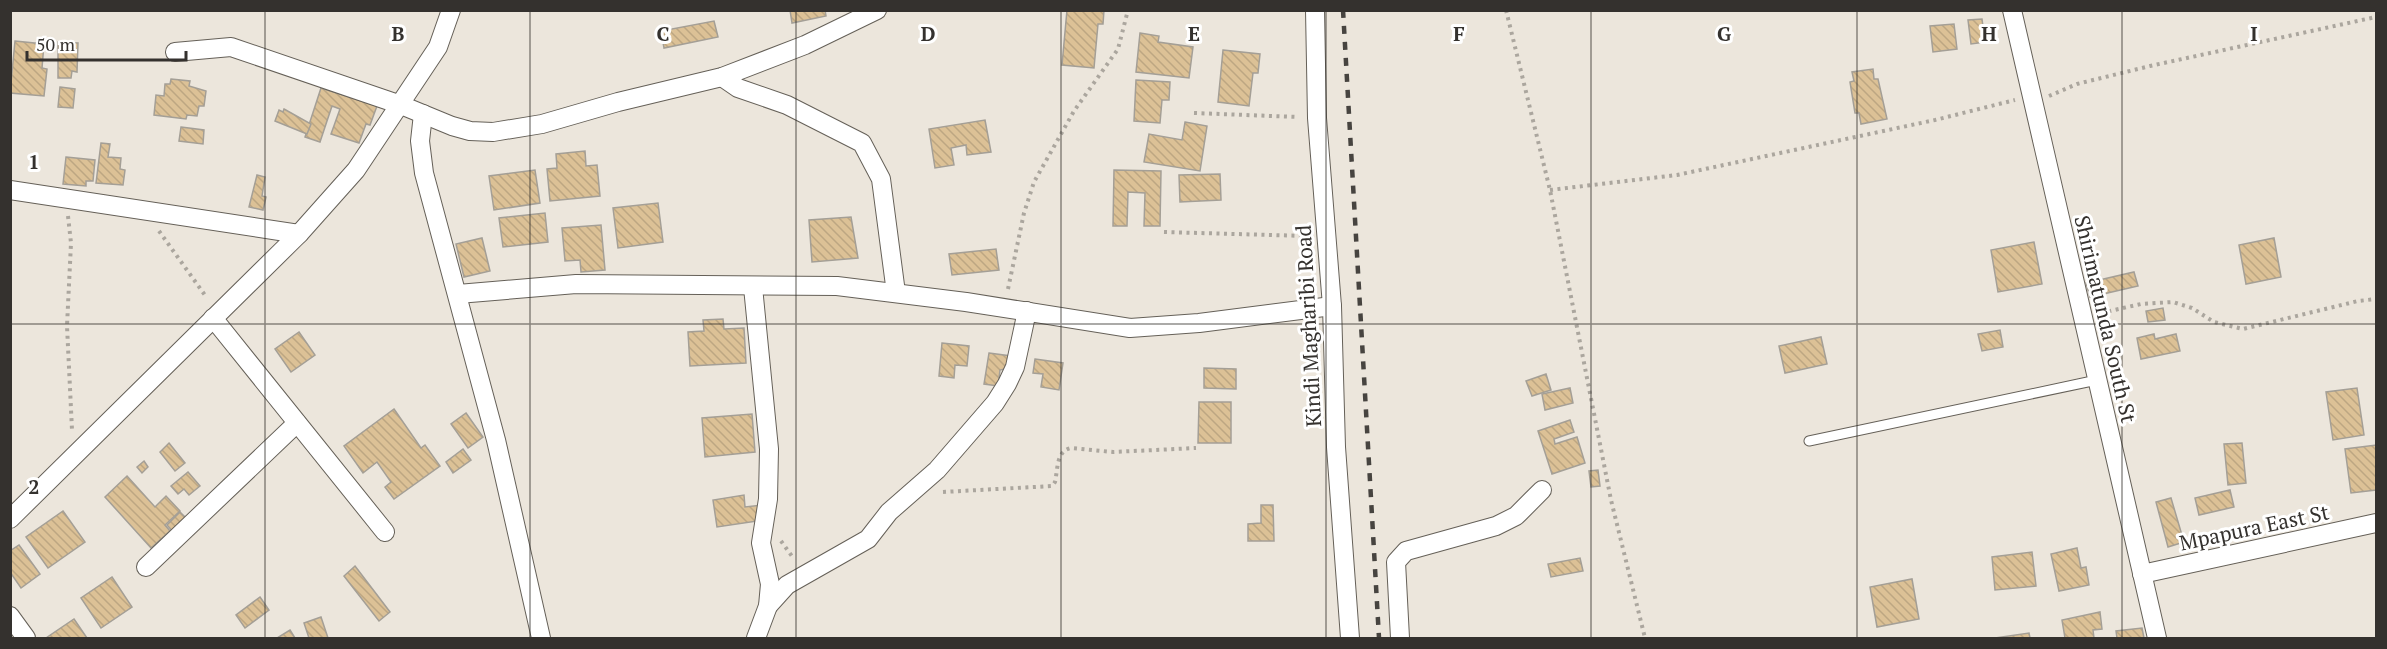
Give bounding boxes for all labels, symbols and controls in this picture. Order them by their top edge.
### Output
text: B [392,20,405,47]
text: C [656,20,670,47]
text: D [921,20,935,47]
text: E [1188,20,1200,47]
text: F [1453,20,1465,47]
text: G [1717,20,1731,47]
text: H [1981,20,1997,47]
text: I [2250,20,2258,47]
scale bar [27,24,186,62]
text: 50 m [36,32,76,56]
text: 1 [28,148,40,175]
street label: Shirimatunda South St [2069,213,2144,426]
street label: Kindi Magharibi Road [1289,224,1327,428]
text: 2 [28,473,40,500]
street label: Mpapura East St [2177,497,2332,557]

